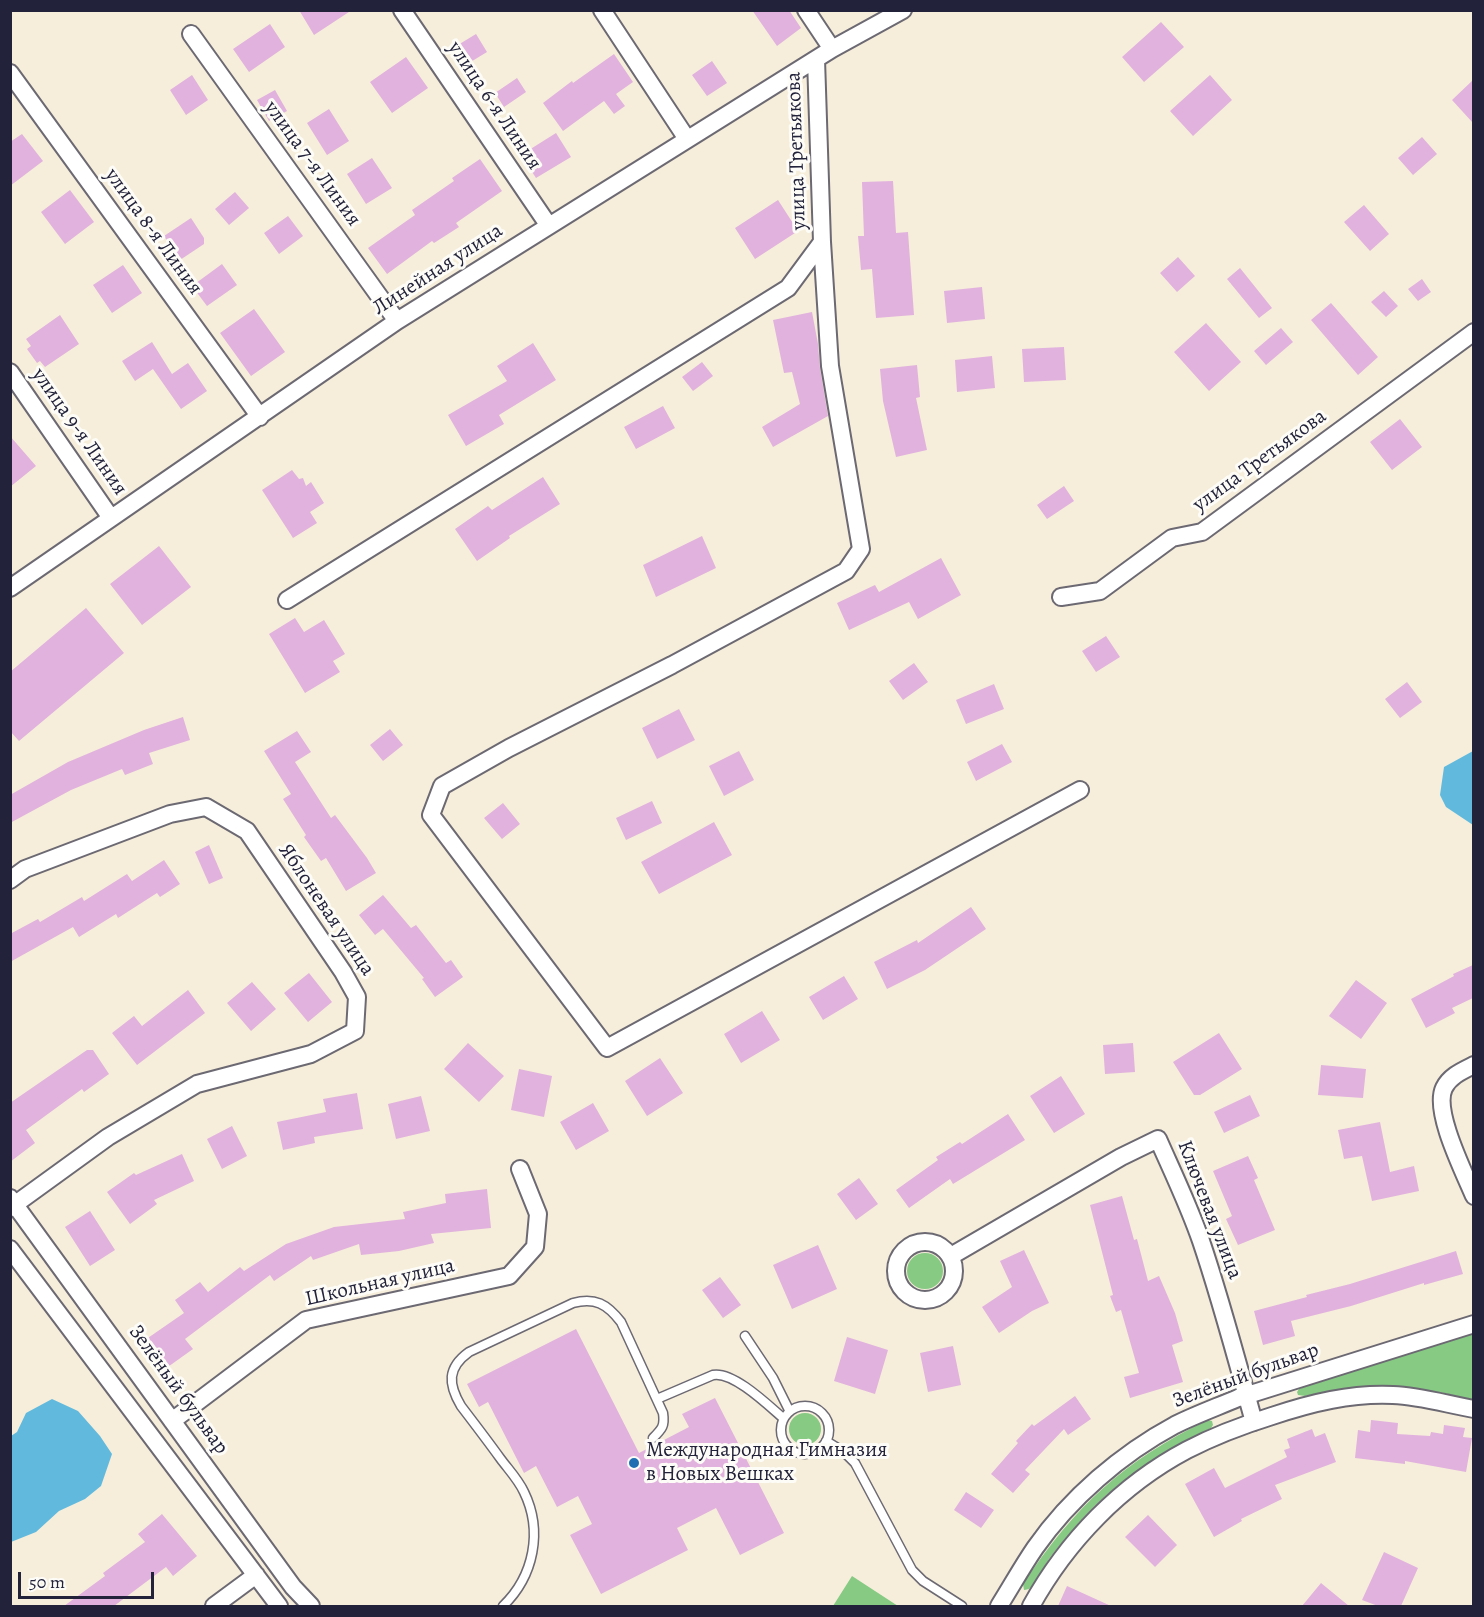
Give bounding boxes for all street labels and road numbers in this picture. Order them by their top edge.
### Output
street label: улица 6-я Линия [442,37,546,175]
street label: улица Третьякова [782,71,812,231]
street label: улица 7-я Линия [258,96,366,232]
street label: улица 8-я Линия [99,164,207,300]
street label: Линейная улица [368,219,508,321]
street label: улица 9-я Линия [26,363,132,501]
street label: улица Третьякова [1188,404,1332,518]
street label: Яблоневая улица [272,839,380,981]
street label: Ключевая улица [1171,1137,1247,1283]
street label: Школьная улица [303,1254,457,1312]
street label: Зелёный бульвар [123,1320,233,1460]
street label: Зелёный бульвар [1169,1338,1323,1414]

